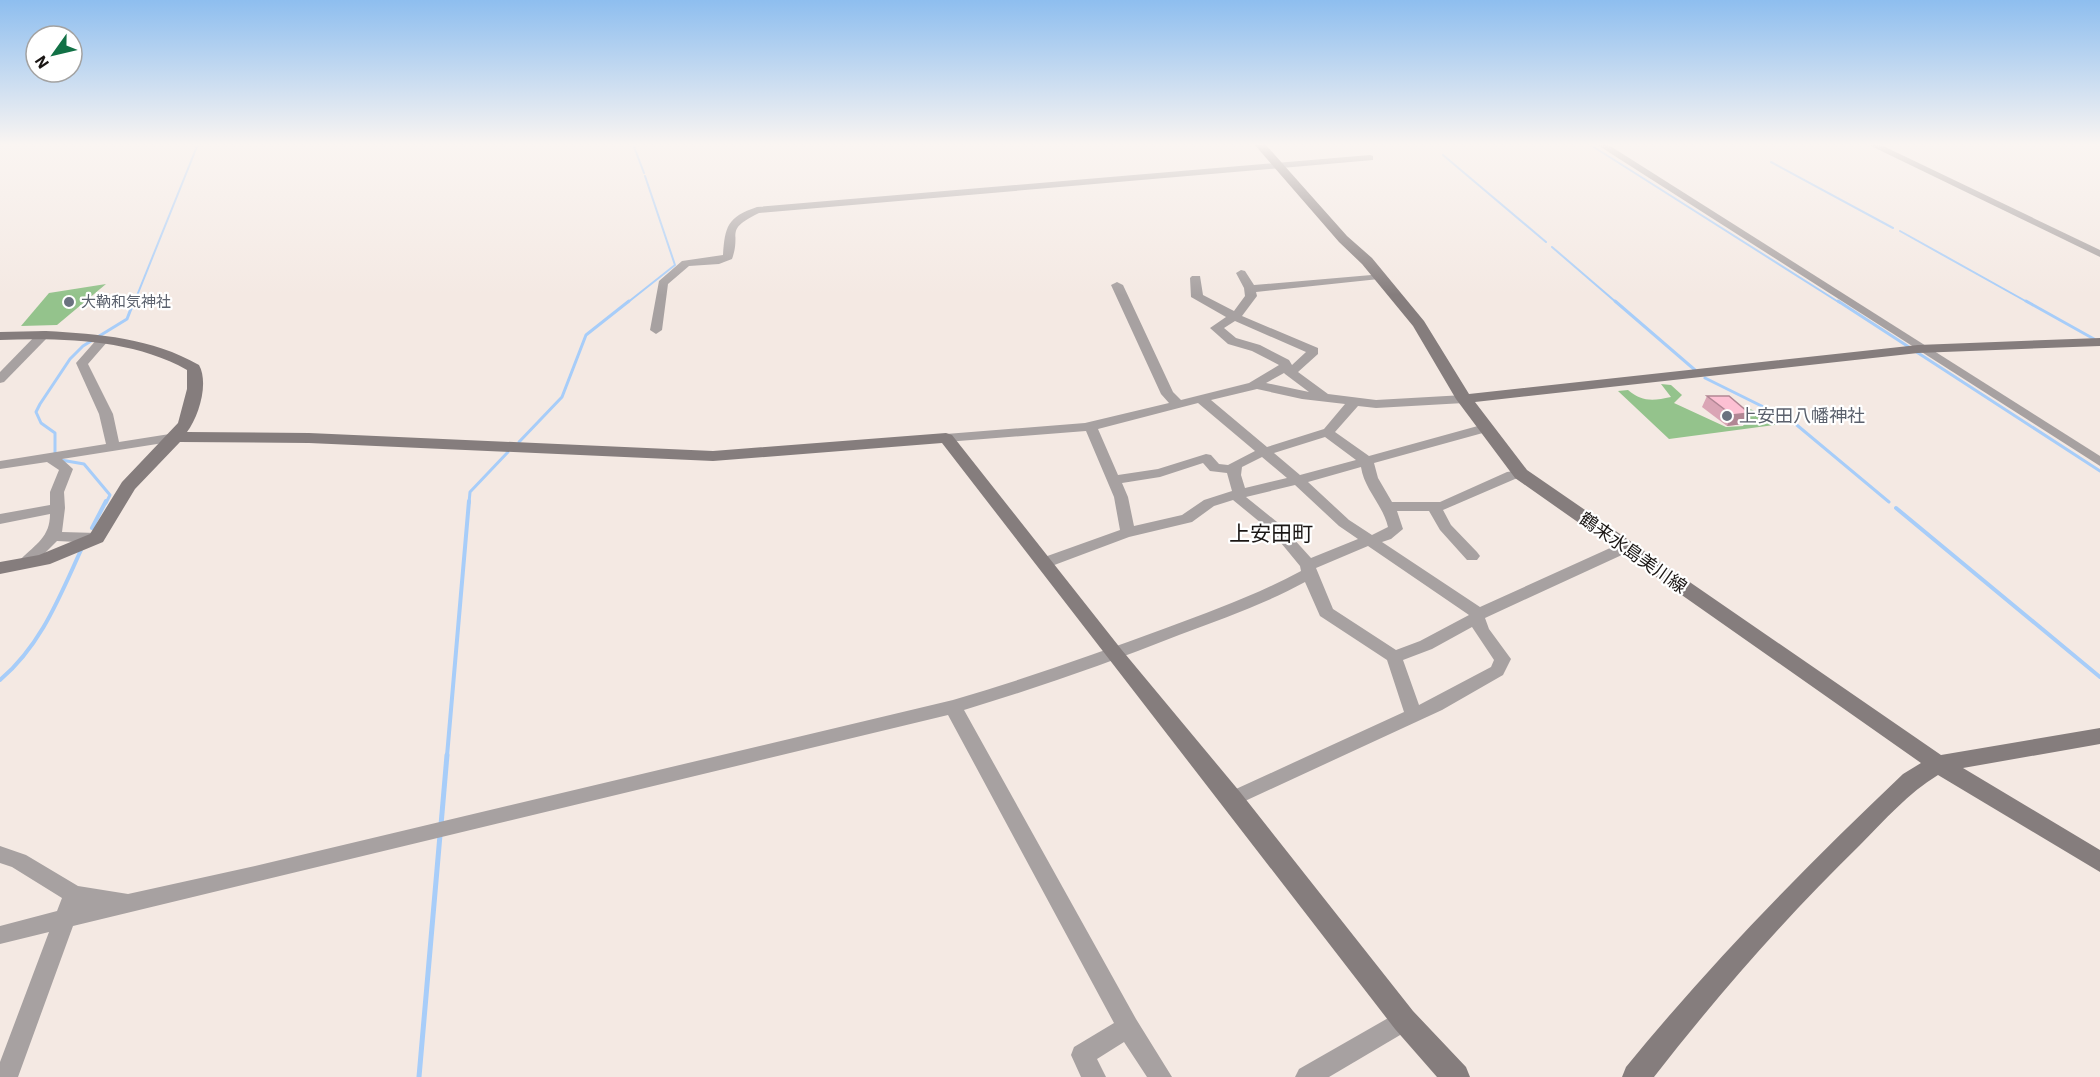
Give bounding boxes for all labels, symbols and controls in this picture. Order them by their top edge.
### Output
north arrow [24,24,84,84]
text: N [30,52,53,73]
place label: 大靹和気神社 [81,292,171,311]
marker: 大靹和気神社 [62,295,76,309]
place label: 上安田八幡神社 [1739,404,1865,427]
marker: 上安田八幡神社 [1720,409,1734,423]
street label: 鶴来水島美川線 [1575,507,1691,598]
district label: 上安田町 [1229,519,1313,547]

